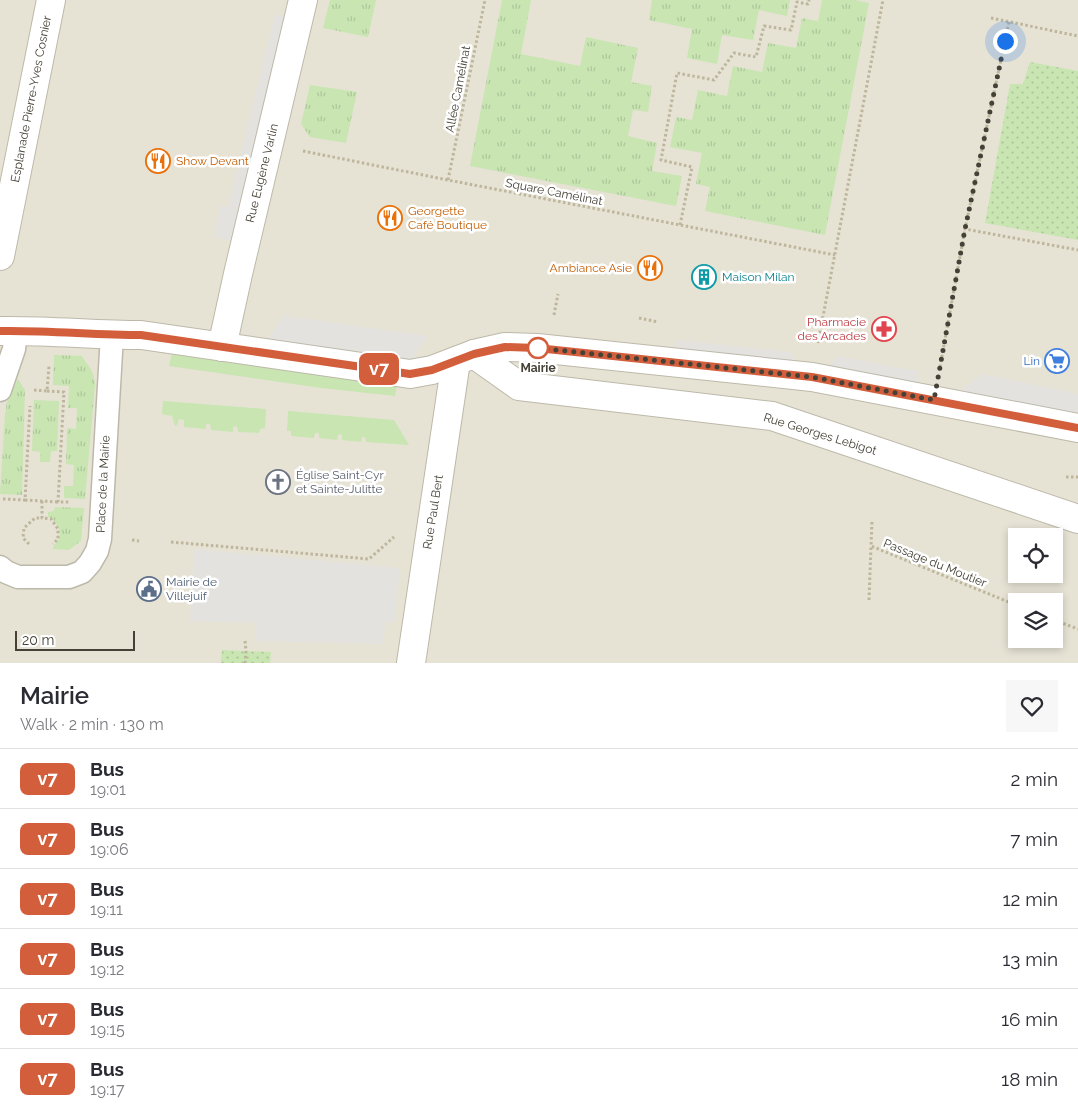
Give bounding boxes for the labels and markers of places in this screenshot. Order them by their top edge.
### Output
restaurant icon: Show Devant [145,148,171,174]
place label: Show Devant [176,154,249,168]
place label: Georgette Café Boutique [408,204,487,232]
restaurant icon: Georgette Café Boutique [377,205,403,231]
restaurant icon: Ambiance Asie [637,255,663,281]
place label: Ambiance Asie [550,261,632,275]
building icon: Maison Milan [691,264,717,290]
place label: Maison Milan [722,270,795,284]
place label: Pharmacie des Arcades [797,315,866,343]
pharmacy icon: Pharmacie des Arcades [871,316,897,342]
marker: Mairie [527,337,549,359]
supermarket icon: Lin [1044,348,1070,374]
place label: Lin [1023,354,1040,368]
place label: Mairie [520,361,556,375]
place label: Église Saint-Cyr et Sainte-Julitte [296,468,384,496]
church icon: Église Saint-Cyr et Sainte-Julitte [265,469,291,495]
place label: Mairie de Villejuif [166,575,217,603]
public building icon: Mairie de Villejuif [136,576,162,602]

